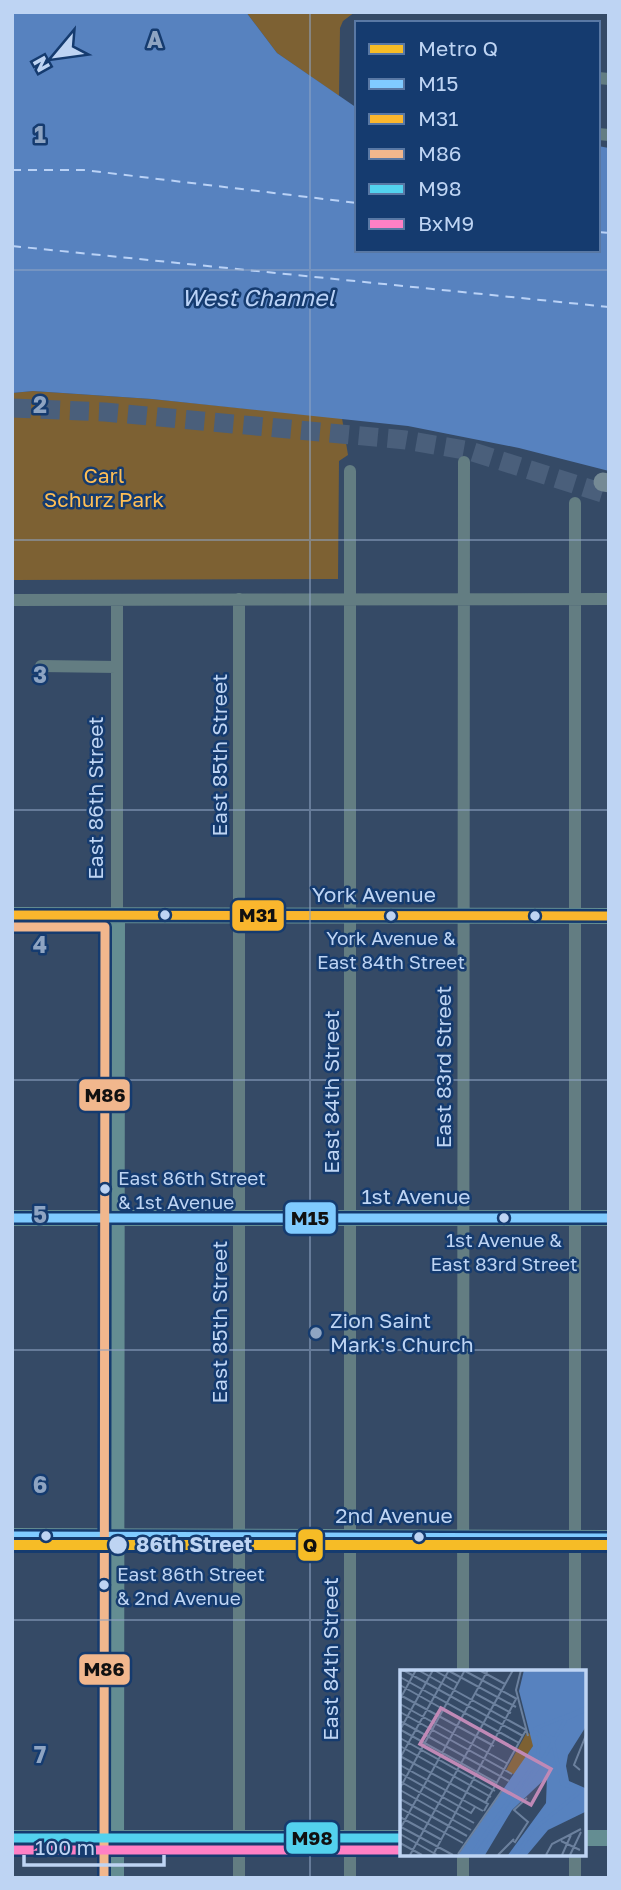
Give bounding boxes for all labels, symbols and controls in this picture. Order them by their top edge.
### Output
north arrow [21,21,91,91]
legend [355,21,600,252]
text: A [147,25,164,53]
text: Metro Q [418,35,498,61]
text: N [27,53,54,76]
text: M15 [418,70,458,96]
text: M31 [418,105,459,131]
text: 1 [34,120,46,148]
text: M86 [418,140,462,166]
text: M98 [418,175,462,201]
text: BxM9 [418,210,474,236]
water label: West Channel [181,283,336,311]
text: 2 [33,390,47,418]
park label: Carl Schurz Park [44,462,164,512]
text: 3 [33,660,47,688]
street label: East 85th Street [206,674,232,836]
street label: East 86th Street [82,716,108,880]
street label: York Avenue [312,881,436,907]
line badge: M31 [231,899,285,932]
text: M31 [239,903,277,926]
unlabelled marker [158,908,172,922]
marker: York Avenue & East 84th Street [384,909,398,923]
unlabelled marker [528,909,542,923]
place label: York Avenue & East 84th Street [317,926,465,973]
text: 4 [33,930,47,958]
street label: East 83rd Street [430,986,456,1148]
street label: East 84th Street [318,1010,344,1174]
line badge: M86 [78,1078,131,1112]
text: M86 [84,1083,126,1106]
place label: East 86th Street & 1st Avenue [118,1166,266,1213]
marker: East 86th Street & 1st Avenue [98,1182,112,1196]
street label: 1st Avenue [361,1183,471,1209]
text: 5 [33,1200,47,1228]
line badge: M15 [284,1201,337,1235]
text: M15 [291,1206,329,1229]
marker: 1st Avenue & East 83rd Street [497,1211,511,1225]
place label: 1st Avenue & East 83rd Street [430,1228,578,1275]
street label: East 85th Street [206,1241,232,1403]
place label: Zion Saint Mark's Church [330,1307,474,1357]
marker: Zion Saint Mark's Church [308,1325,324,1341]
text: 6 [33,1470,47,1498]
street label: 2nd Avenue [335,1502,453,1528]
line badge: Q [297,1528,324,1562]
unlabelled marker [39,1529,53,1543]
unlabelled marker [412,1530,426,1544]
place label: 86th Street [136,1531,252,1557]
text: Q [303,1533,317,1556]
marker: 86th Street [107,1534,129,1556]
place label: East 86th Street & 2nd Avenue [117,1562,265,1609]
street label: East 84th Street [317,1577,343,1741]
marker: East 86th Street & 2nd Avenue [97,1578,111,1592]
line badge: M86 [78,1653,131,1686]
text: M86 [83,1657,125,1680]
inset map [400,1670,586,1855]
text: 7 [34,1740,46,1768]
line badge: M98 [285,1821,339,1855]
scale bar [24,1824,164,1868]
text: M98 [291,1826,333,1849]
text: 100 m [35,1834,95,1860]

